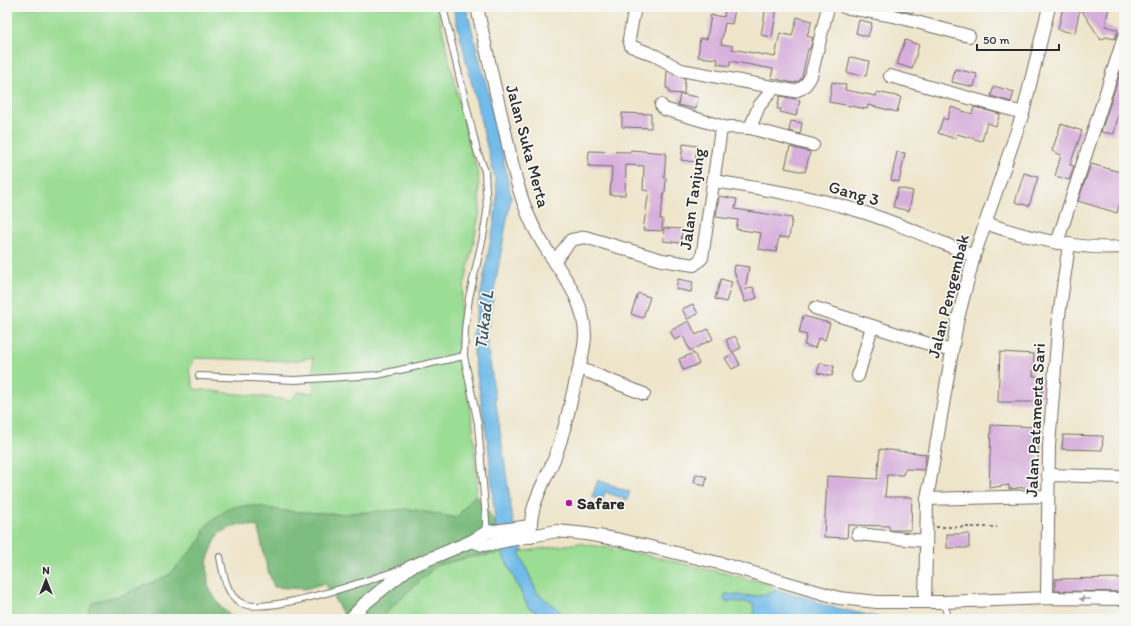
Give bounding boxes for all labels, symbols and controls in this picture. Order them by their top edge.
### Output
scale bar [977,26,1059,52]
text: 50 m [983,33,1009,47]
street label: Jalan Suka Merta [502,82,554,210]
street label: Jalan Tanjung [675,147,709,251]
street label: Gang 3 [826,176,882,210]
street label: Jalan Pengembak [923,232,973,360]
water label: Tukad L [469,288,499,351]
street label: Jalan Patamerta Sari [1021,343,1049,497]
place label: Safare [577,493,625,513]
marker: Safare [564,498,574,508]
north arrow [26,560,66,600]
text: N [42,564,50,577]
one-way arrow [1078,596,1091,602]

